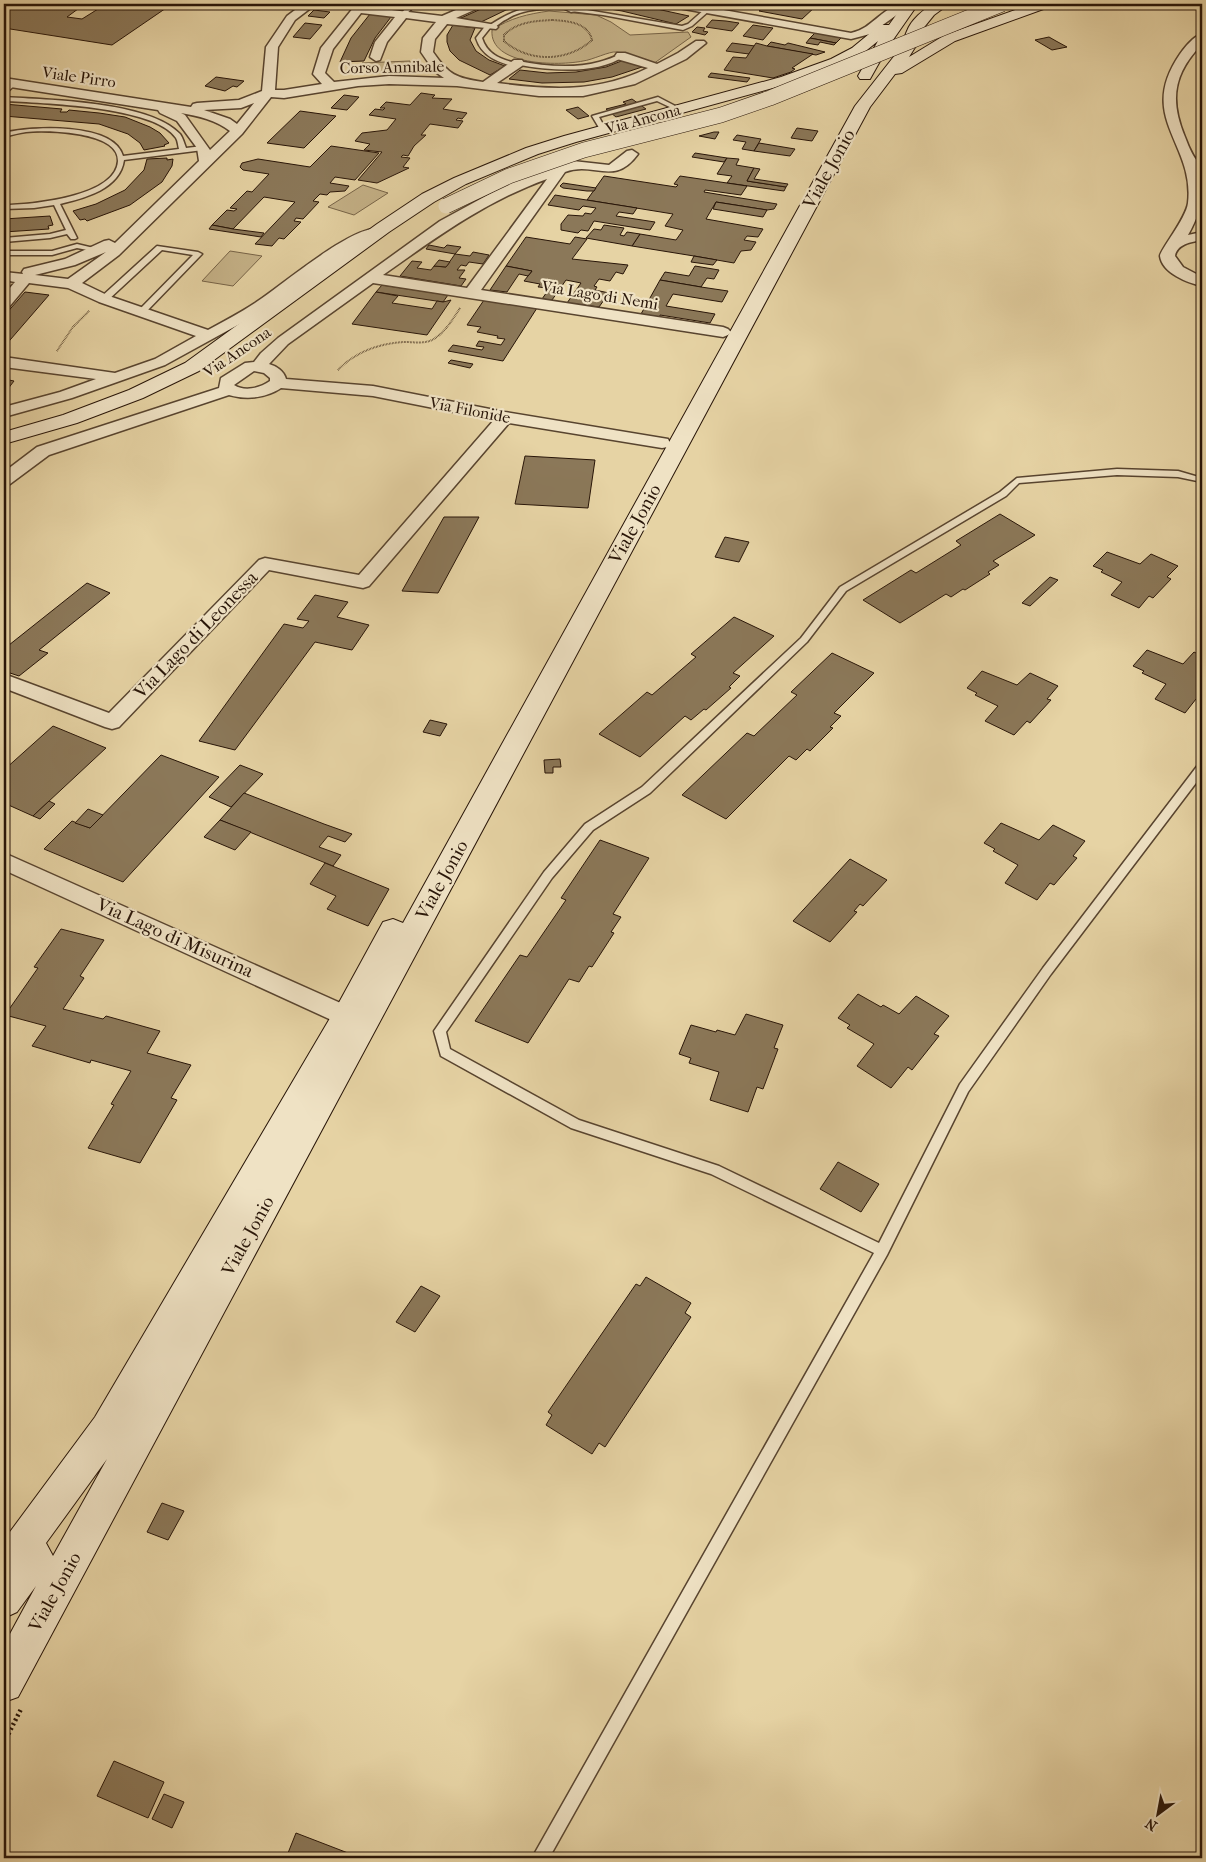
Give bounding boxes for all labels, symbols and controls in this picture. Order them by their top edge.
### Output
street label: Corso Annibale [340,57,445,77]
street label: Viale Pirro [40,62,117,92]
street label: Via Ancona [602,100,683,138]
street label: Viale Jonio [798,125,860,214]
street label: Via Lago di Nemi [539,276,660,314]
street label: Via Ancona [199,322,275,382]
street label: Via Filonide [427,393,512,427]
street label: Viale Jonio [604,480,666,569]
street label: Via Lago di Leonessa [129,567,263,704]
street label: Viale Jonio [411,836,473,925]
street label: Via Lago di Misurina [92,893,257,983]
street label: Viale Jonio [217,1192,279,1281]
street label: Viale Jonio [24,1548,86,1637]
north arrow [1134,1790,1184,1840]
text: N [1142,1814,1160,1835]

